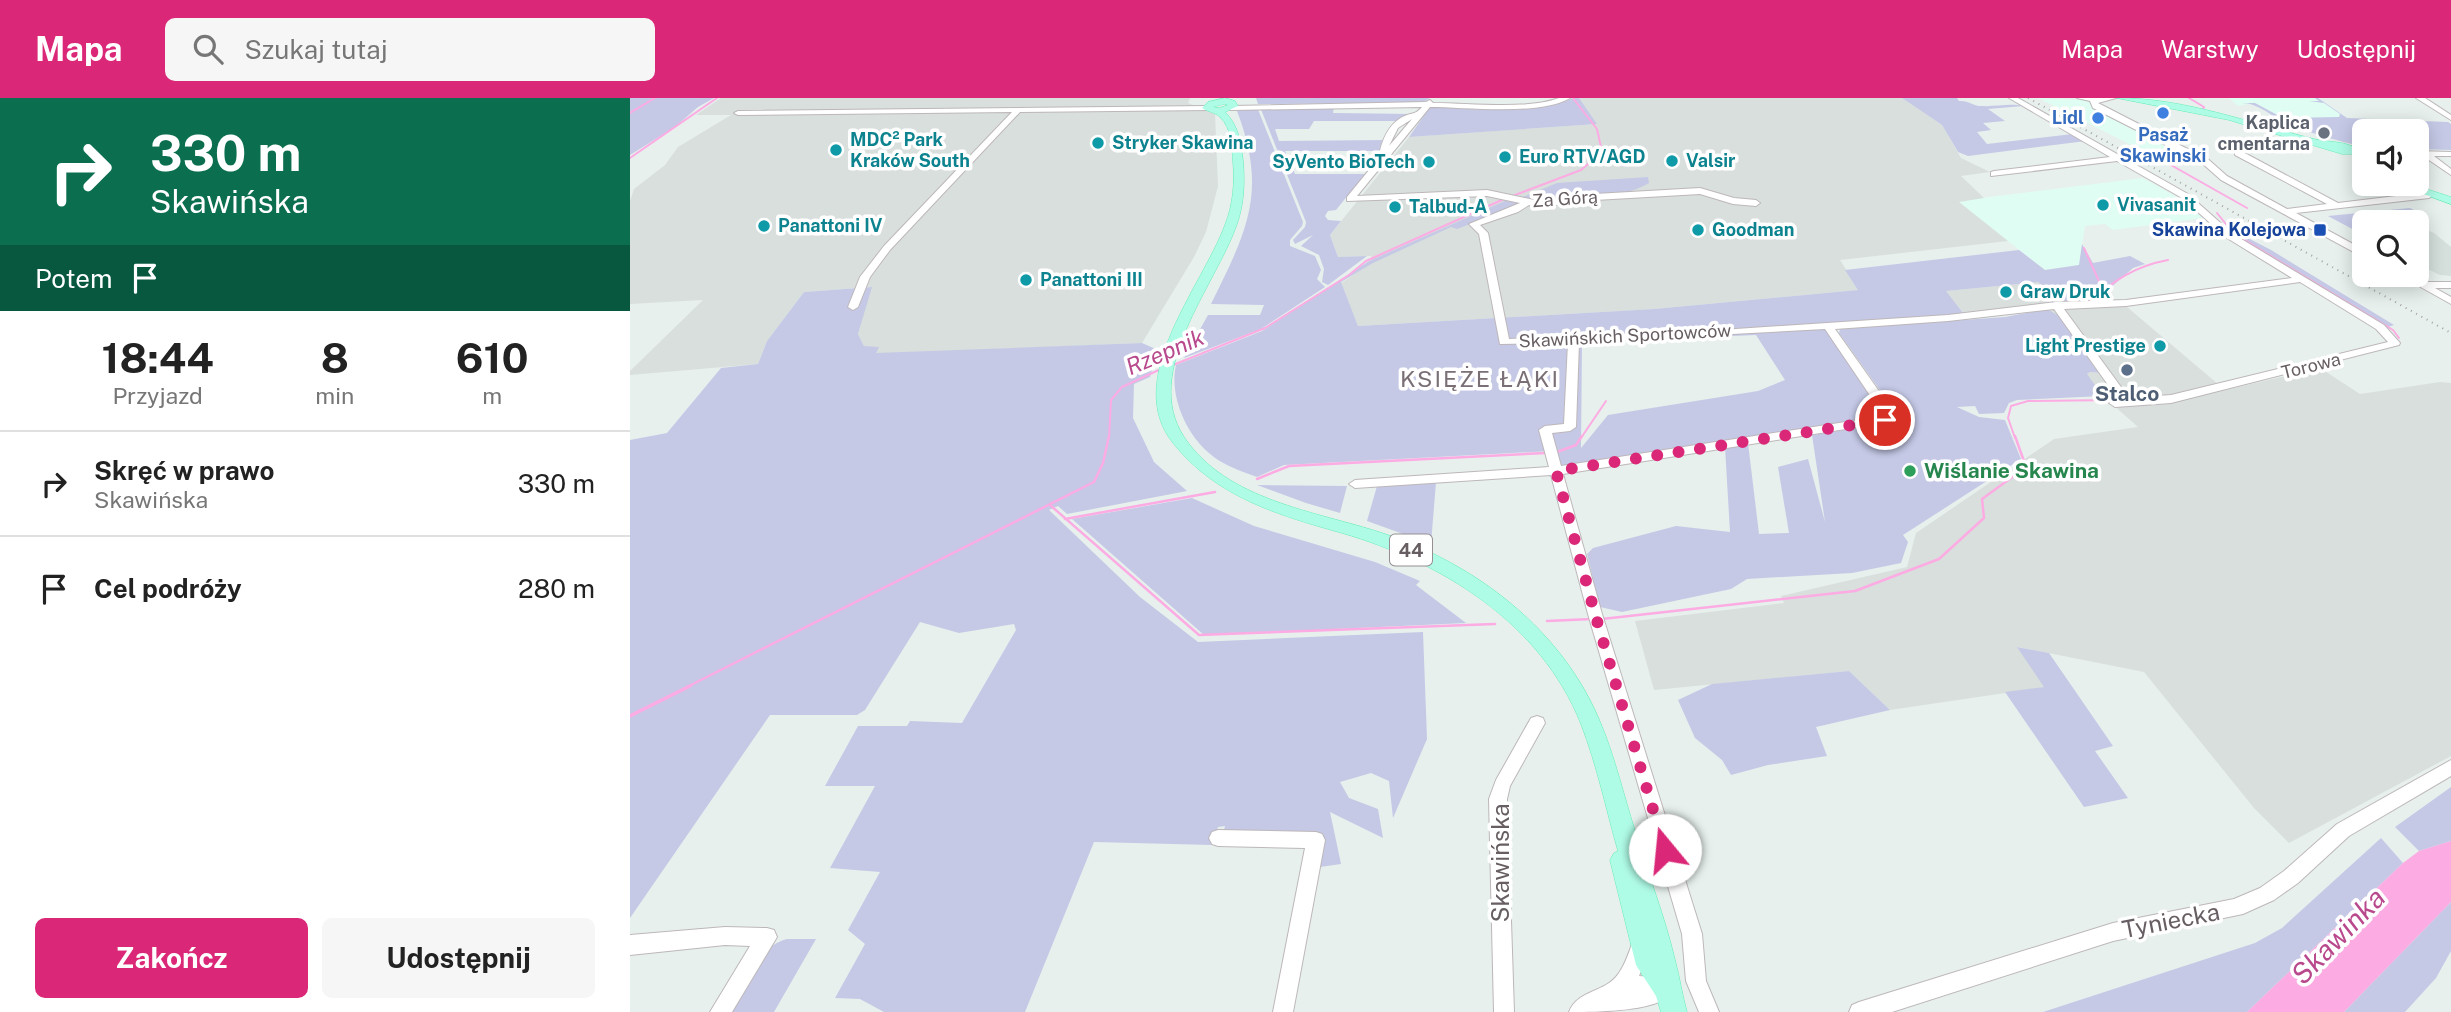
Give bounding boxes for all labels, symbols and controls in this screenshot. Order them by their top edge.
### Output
search box [165,18,655,81]
text: Mapa [35,30,123,68]
icon: search [189,30,227,68]
text: Szukaj tutaj [245,34,388,65]
text: Mapa [2061,35,2123,63]
text: Warstwy [2161,35,2259,63]
text: Udostępnij [2297,35,2416,63]
marker: Pasaż Skawinski [2155,105,2171,121]
place label: Lidl [2052,107,2084,128]
marker: Lidl [2090,110,2106,126]
place label: Kaplica cmentarna [2217,112,2310,154]
map controls [2352,119,2429,287]
button: sound [2352,119,2429,196]
text: 330 m [150,124,301,182]
place label: Pasaż Skawinski [2120,124,2206,166]
marker: Kaplica cmentarna [2316,125,2332,141]
icon: right [35,126,126,217]
place label: MDC² Park Kraków South [850,129,970,171]
place label: Stryker Skawina [1112,132,1254,153]
marker: Stryker Skawina [1090,135,1106,151]
marker: MDC² Park Kraków South [828,142,844,158]
place label: Euro RTV/AGD [1519,146,1645,167]
marker: Euro RTV/AGD [1497,149,1513,165]
place label: Valsir [1686,150,1736,171]
place label: SyVento BioTech [1272,151,1415,172]
marker: Valsir [1664,153,1680,169]
marker: SyVento BioTech [1421,154,1437,170]
text: Skawińska [150,183,309,220]
street label: Za Górą [1531,186,1599,211]
place label: Vivasanit [2117,194,2196,215]
place label: Talbud-A [1409,196,1487,217]
marker: Vivasanit [2095,197,2111,213]
marker: Talbud-A [1387,199,1403,215]
button: search [2352,210,2429,287]
place label: Panattoni IV [778,215,883,236]
marker: Panattoni IV [756,218,772,234]
place label: Goodman [1712,219,1794,240]
place label: Skawina Kolejowa [2152,219,2306,240]
marker: Goodman [1690,222,1706,238]
marker: Skawina Kolejowa [2312,222,2328,238]
icon: arrive [126,259,164,297]
text: Potem [35,263,112,294]
place label: Panattoni III [1040,269,1143,290]
marker: Panattoni III [1018,272,1034,288]
place label: Graw Druk [2020,281,2111,302]
marker: Graw Druk [1998,284,2014,300]
street label: Skawińskich Sportowców [1518,319,1732,352]
water label: Rzepnik [1122,323,1208,380]
text: 18:44 [101,333,214,382]
text: 8 [321,333,349,382]
text: 610 [456,333,529,382]
place label: Light Prestige [2025,335,2146,356]
marker: Light Prestige [2152,338,2168,354]
street label: Torowa [2279,348,2343,383]
marker: Stalco [2119,362,2135,378]
district label: KSIĘŻE ŁĄKI [1400,365,1560,392]
place label: Stalco [2095,381,2159,406]
text: Przyjazd [112,382,203,409]
text: min [315,382,354,409]
text: m [482,382,502,409]
pin [1855,390,1915,450]
icon: arrive [1866,401,1904,439]
text: Skręć w prawo [94,455,274,486]
place label: Wiślanie Skawina [1924,458,2099,483]
marker: Wiślanie Skawina [1902,463,1918,479]
icon: right [35,465,73,503]
text: 330 m [518,468,595,499]
text: Skawińska [94,486,208,513]
road number: 44 [1390,534,1432,565]
icon: arrive [35,570,73,608]
text: Cel podróży [94,573,242,604]
text: 280 m [518,573,595,604]
street label: Skawińska [1486,803,1514,923]
position arrow [1628,813,1702,887]
water label: Skawinka [2284,881,2391,990]
street label: Tyniecka [2120,897,2222,943]
button: Zakończ [35,918,308,998]
button: Udostępnij [322,918,595,998]

